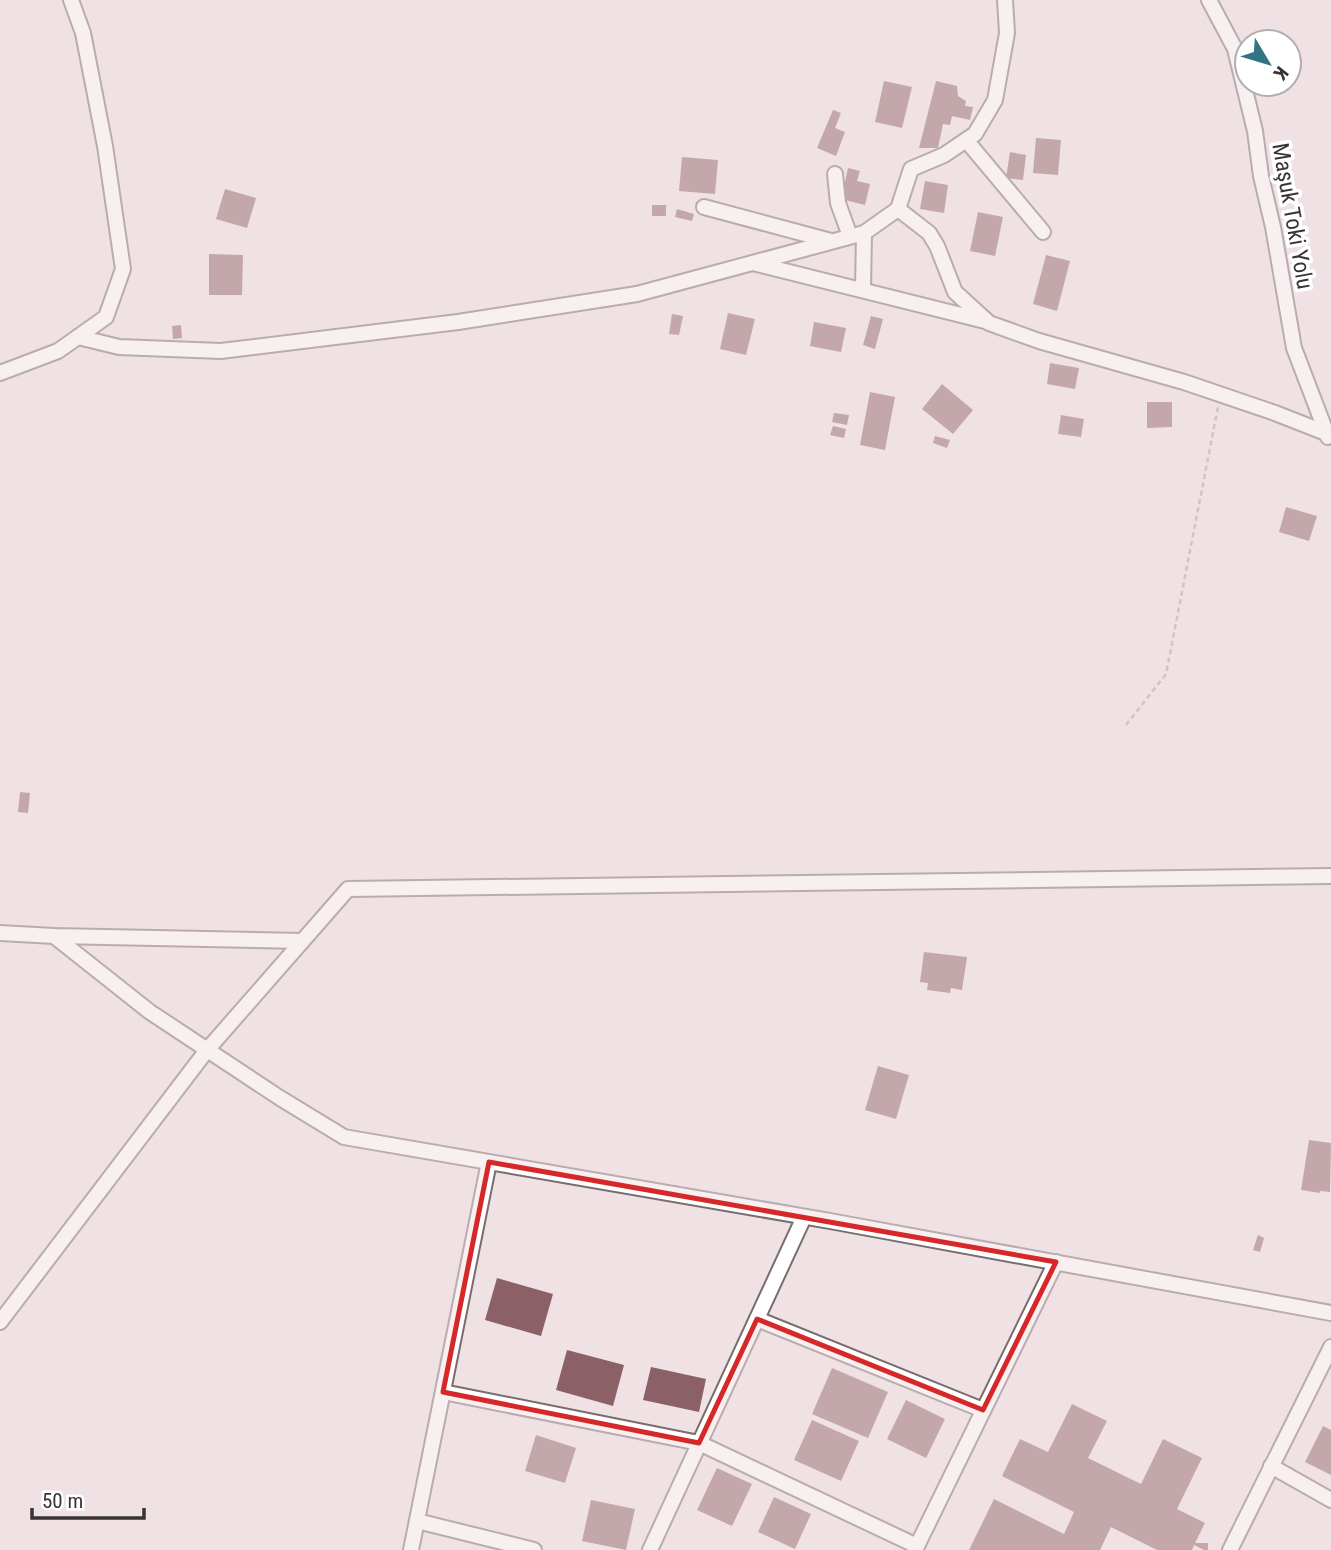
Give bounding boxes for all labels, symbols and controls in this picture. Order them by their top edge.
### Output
north arrow [1233,28,1303,98]
text: K [1268,62,1293,85]
street label: Maşuk Toki Yolu [1266,141,1319,291]
scale bar [32,1476,144,1520]
text: 50 m [42,1489,83,1513]

